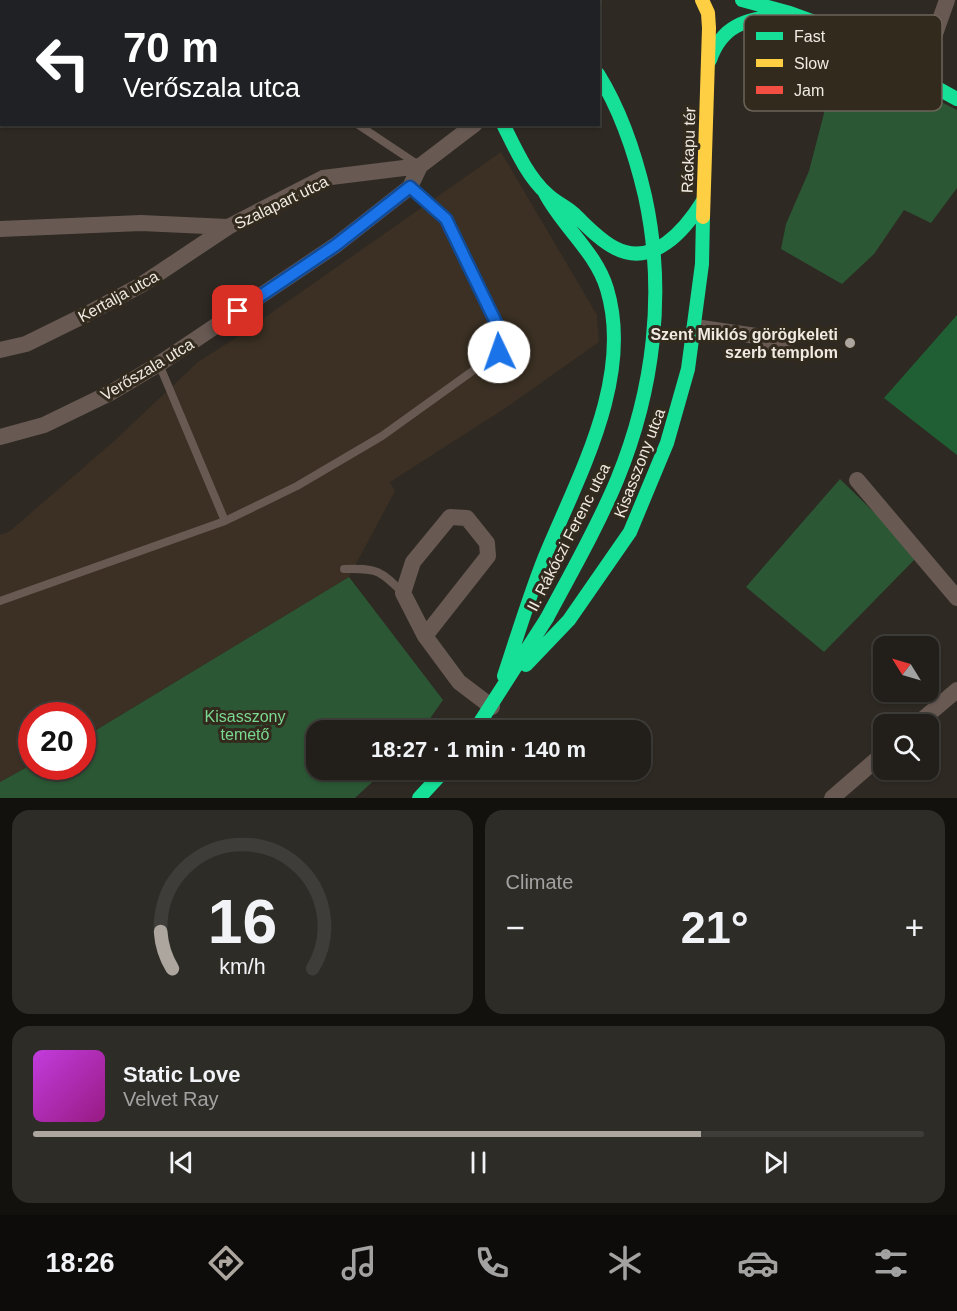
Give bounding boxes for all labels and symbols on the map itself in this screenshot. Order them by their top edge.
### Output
legend [744,15,942,111]
text: Fast [794,28,826,45]
text: Slow [794,55,829,72]
text: Jam [794,82,824,99]
street label: Ráckapu tér [678,106,699,193]
street label: Szalapart utca [232,172,331,233]
street label: Kertalja utca [75,267,161,325]
pin [212,285,263,336]
position arrow [467,320,531,384]
place label: Szent Miklós görögkeleti szerb templom [650,326,838,361]
street label: Verőszala utca [98,335,197,404]
marker: Szent Miklós görögkeleti szerb templom [843,336,857,350]
street label: Kisasszony utca [611,406,668,520]
street label: II. Rákóczi Ferenc utca [524,460,613,614]
north arrow [873,636,939,702]
speed limit sign: 20 [18,702,96,780]
park label: Kisasszony temető [205,708,285,743]

